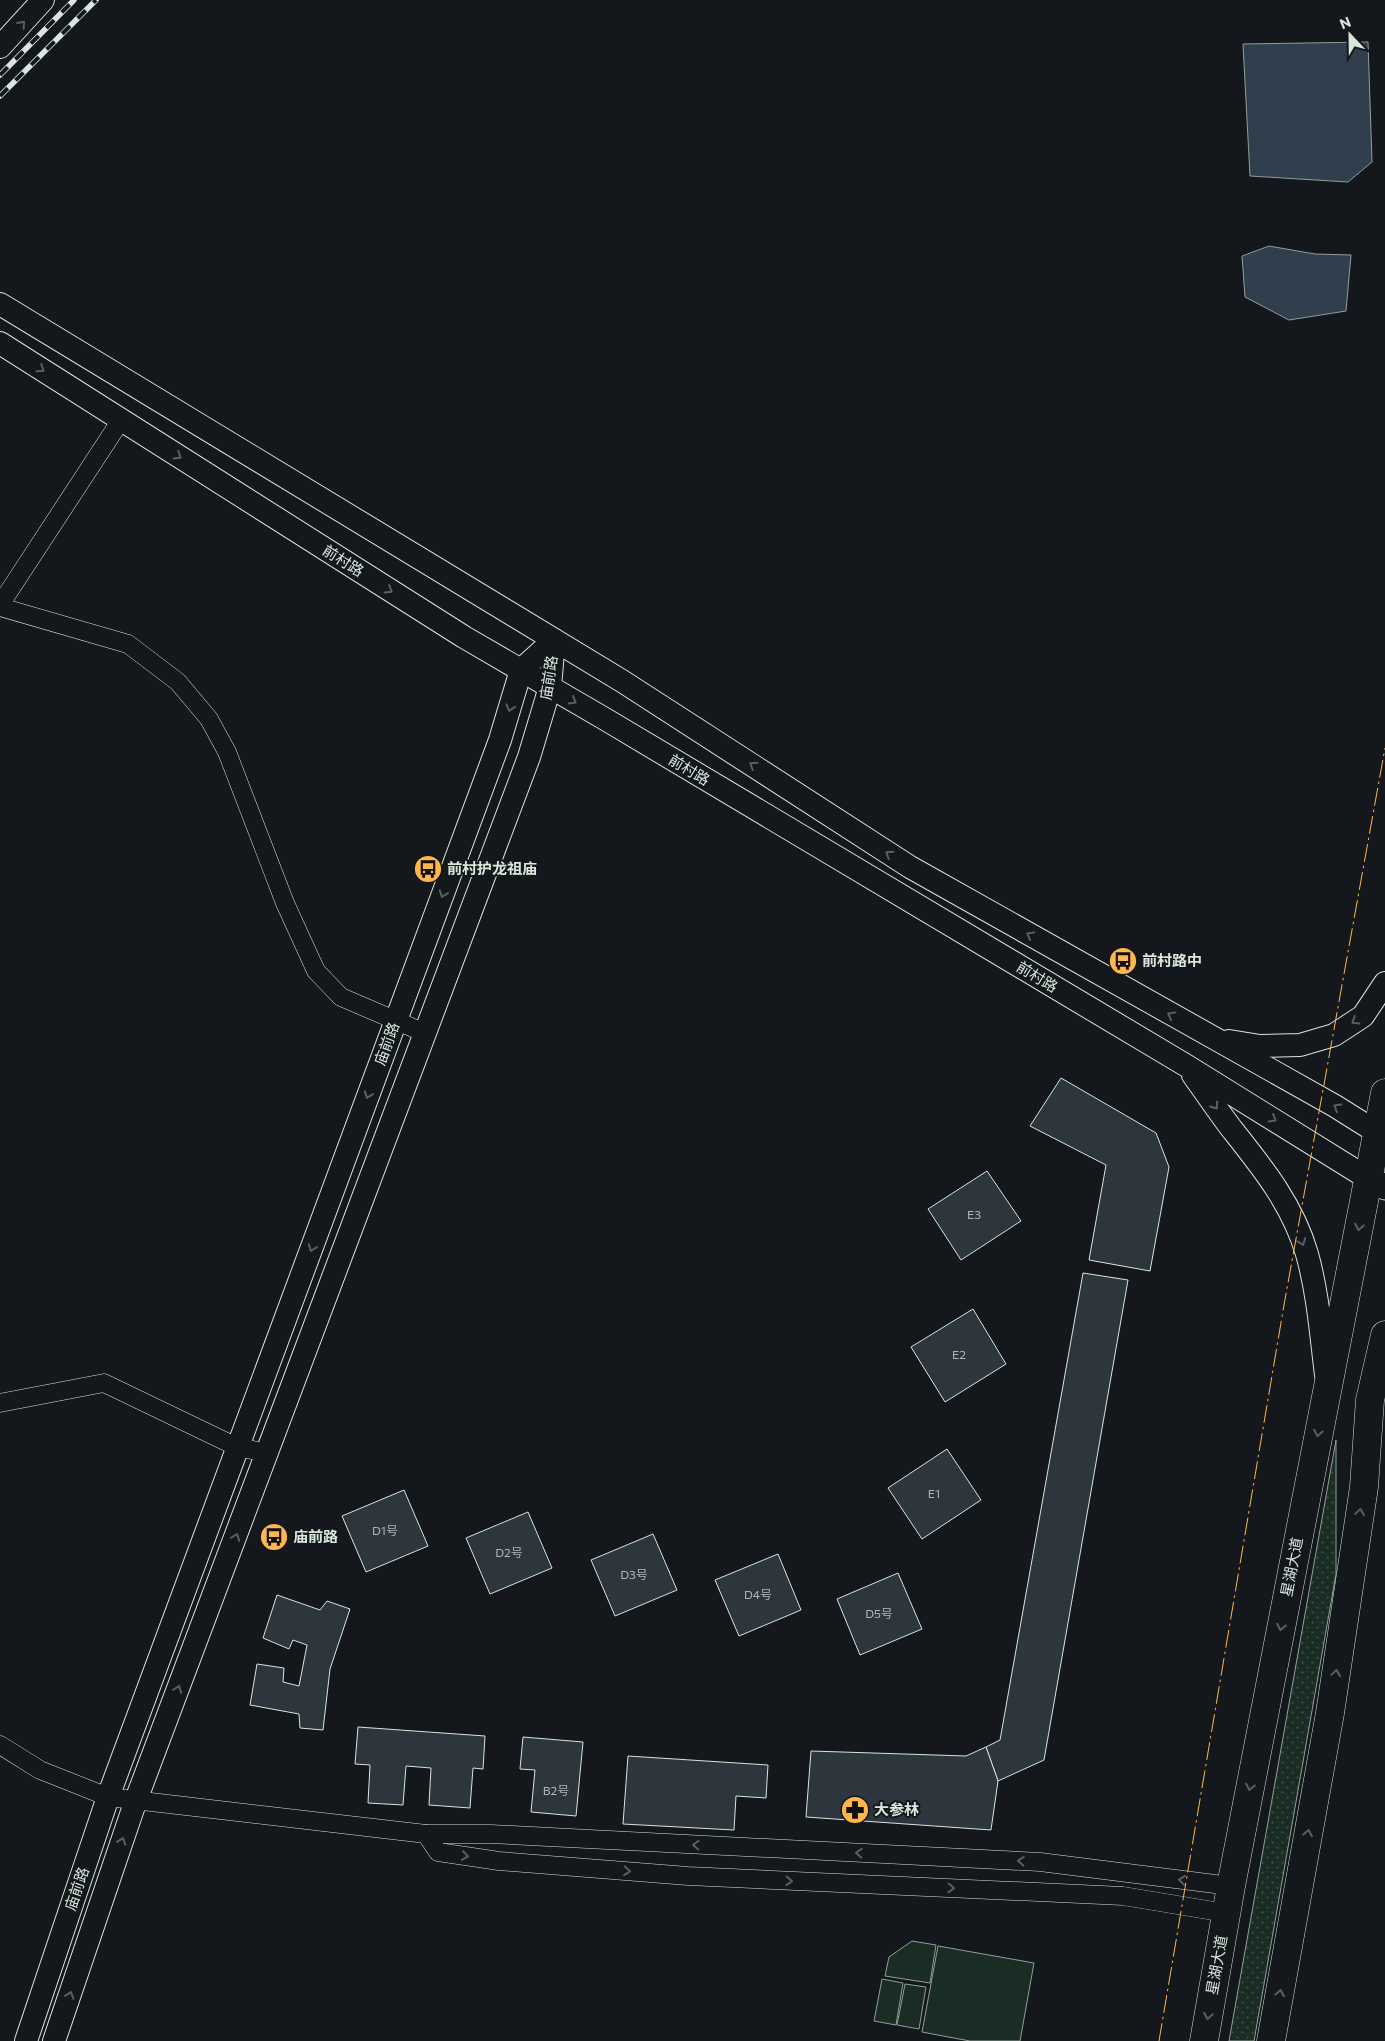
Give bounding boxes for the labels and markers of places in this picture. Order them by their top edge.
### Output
bus stop icon: 前村护龙祖庙 [413,854,443,884]
place label: 前村护龙祖庙 [447,859,537,877]
bus stop icon: 前村路中 [1108,946,1138,976]
place label: 前村路中 [1142,951,1202,969]
bus stop icon: 庙前路 [259,1522,289,1552]
place label: 庙前路 [293,1527,338,1545]
pharmacy icon: 大参林 [840,1795,870,1825]
place label: 大参林 [874,1800,919,1818]

